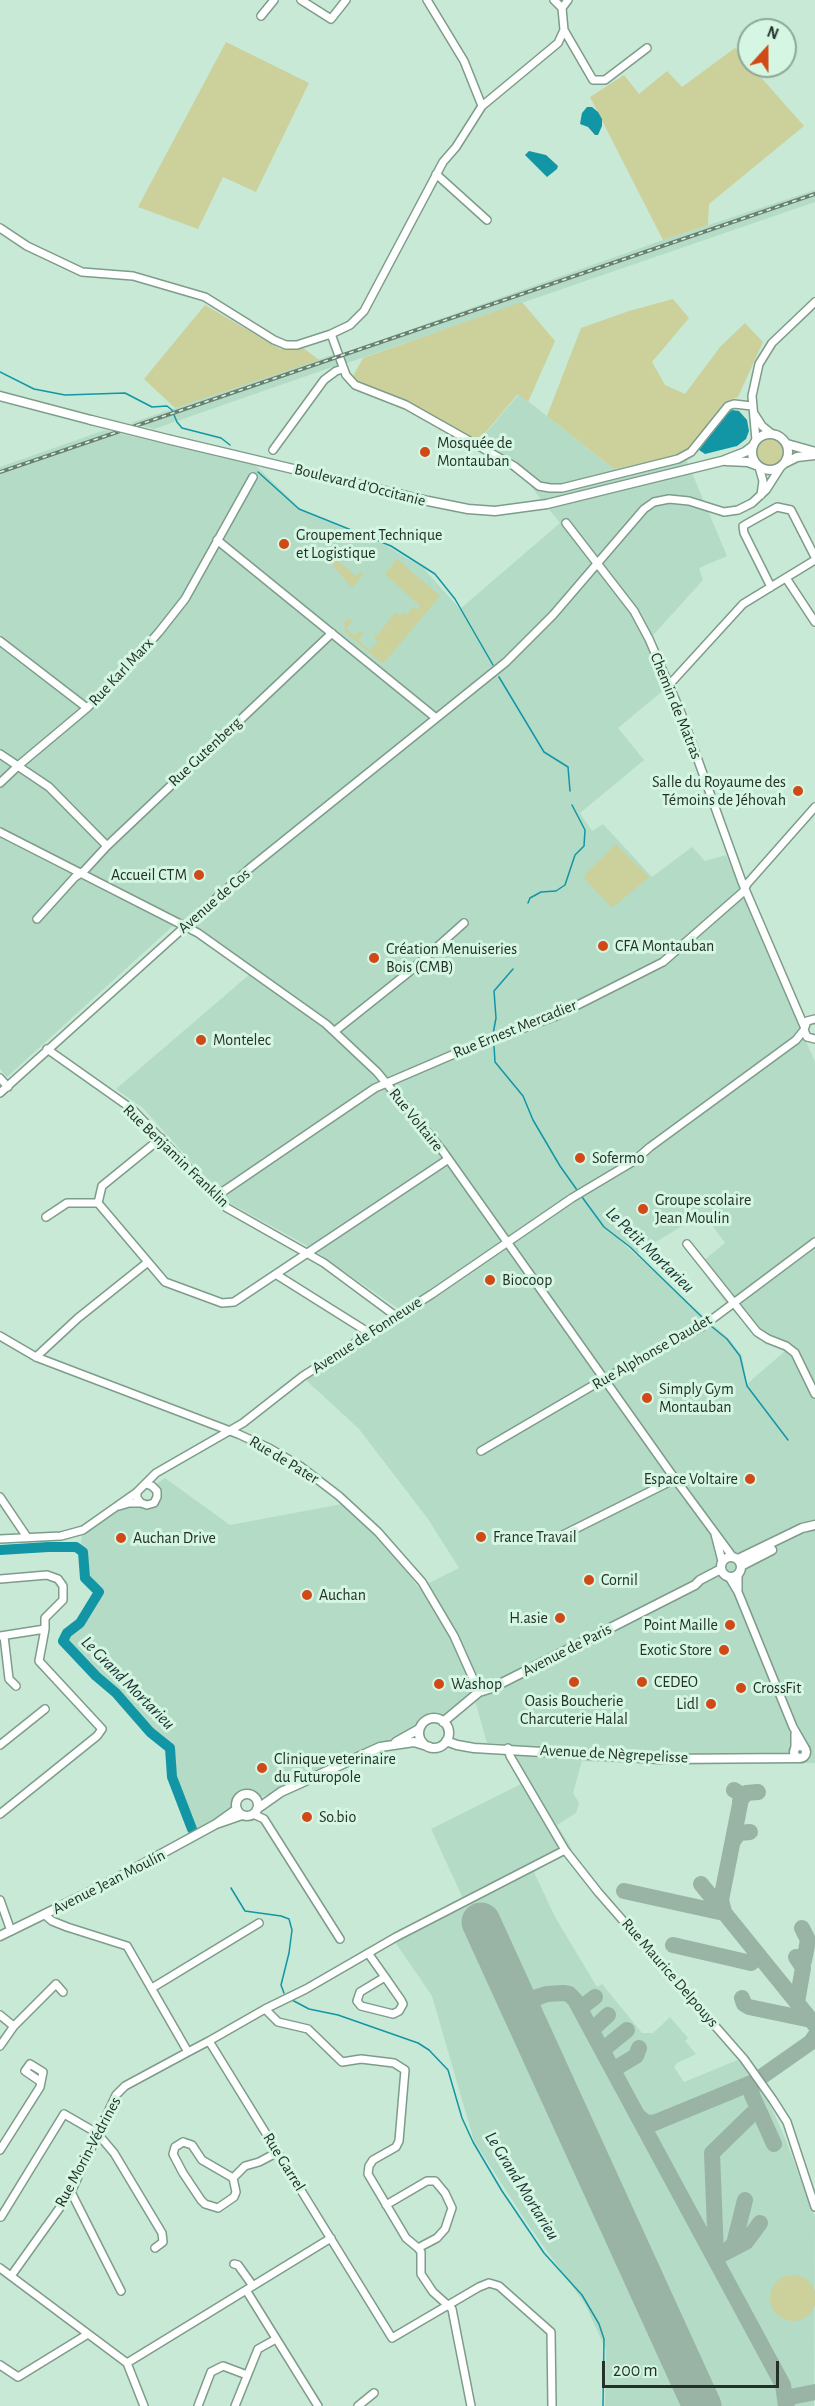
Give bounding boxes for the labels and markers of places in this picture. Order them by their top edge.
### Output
place label: Mosquée de Montauban [437,433,512,471]
marker: Mosquée de Montauban [418,445,432,459]
place label: Groupement Technique et Logistique [296,525,442,563]
marker: Groupement Technique et Logistique [277,537,291,551]
place label: Salle du Royaume des Témoins de Jéhovah [652,772,786,810]
marker: Salle du Royaume des Témoins de Jéhovah [791,784,805,798]
place label: Accueil CTM [111,865,187,885]
marker: Accueil CTM [192,868,206,882]
place label: CFA Montauban [615,936,714,956]
place label: Création Menuiseries Bois (CMB) [386,939,517,977]
marker: CFA Montauban [596,939,610,953]
marker: Création Menuiseries Bois (CMB) [367,951,381,965]
place label: Montelec [213,1030,271,1050]
marker: Montelec [194,1033,208,1047]
place label: Sofermo [592,1148,645,1168]
marker: Sofermo [573,1151,587,1165]
place label: Groupe scolaire Jean Moulin [655,1190,751,1228]
marker: Groupe scolaire Jean Moulin [636,1202,650,1216]
place label: Biocoop [502,1270,552,1290]
marker: Biocoop [483,1273,497,1287]
place label: Simply Gym Montauban [659,1379,734,1417]
marker: Simply Gym Montauban [640,1391,654,1405]
place label: Espace Voltaire [644,1469,738,1489]
marker: Espace Voltaire [743,1472,757,1486]
place label: France Travail [493,1527,577,1547]
place label: Auchan Drive [133,1528,216,1548]
marker: France Travail [474,1530,488,1544]
marker: Auchan Drive [114,1531,128,1545]
place label: Cornil [601,1570,638,1590]
marker: Cornil [582,1573,596,1587]
place label: Auchan [319,1585,366,1605]
marker: Auchan [300,1588,314,1602]
place label: H.asie [509,1608,548,1628]
marker: H.asie [553,1611,567,1625]
place label: Point Maille [644,1615,718,1635]
marker: Point Maille [723,1618,737,1632]
place label: Exotic Store [639,1640,712,1660]
marker: Exotic Store [717,1643,731,1657]
place label: CEDEO [654,1672,698,1692]
place label: Washop [451,1674,502,1694]
marker: Oasis Boucherie Charcuterie Halal [567,1675,581,1689]
marker: CEDEO [635,1675,649,1689]
marker: Washop [432,1677,446,1691]
place label: CrossFit [753,1678,801,1698]
marker: CrossFit [734,1681,748,1695]
place label: Oasis Boucherie Charcuterie Halal [520,1691,628,1729]
place label: Lidl [676,1694,699,1714]
marker: Lidl [704,1697,718,1711]
place label: Clinique veterinaire du Futuropole [274,1749,396,1787]
marker: Clinique veterinaire du Futuropole [255,1761,269,1775]
place label: So.bio [319,1807,356,1827]
marker: So.bio [300,1810,314,1824]

